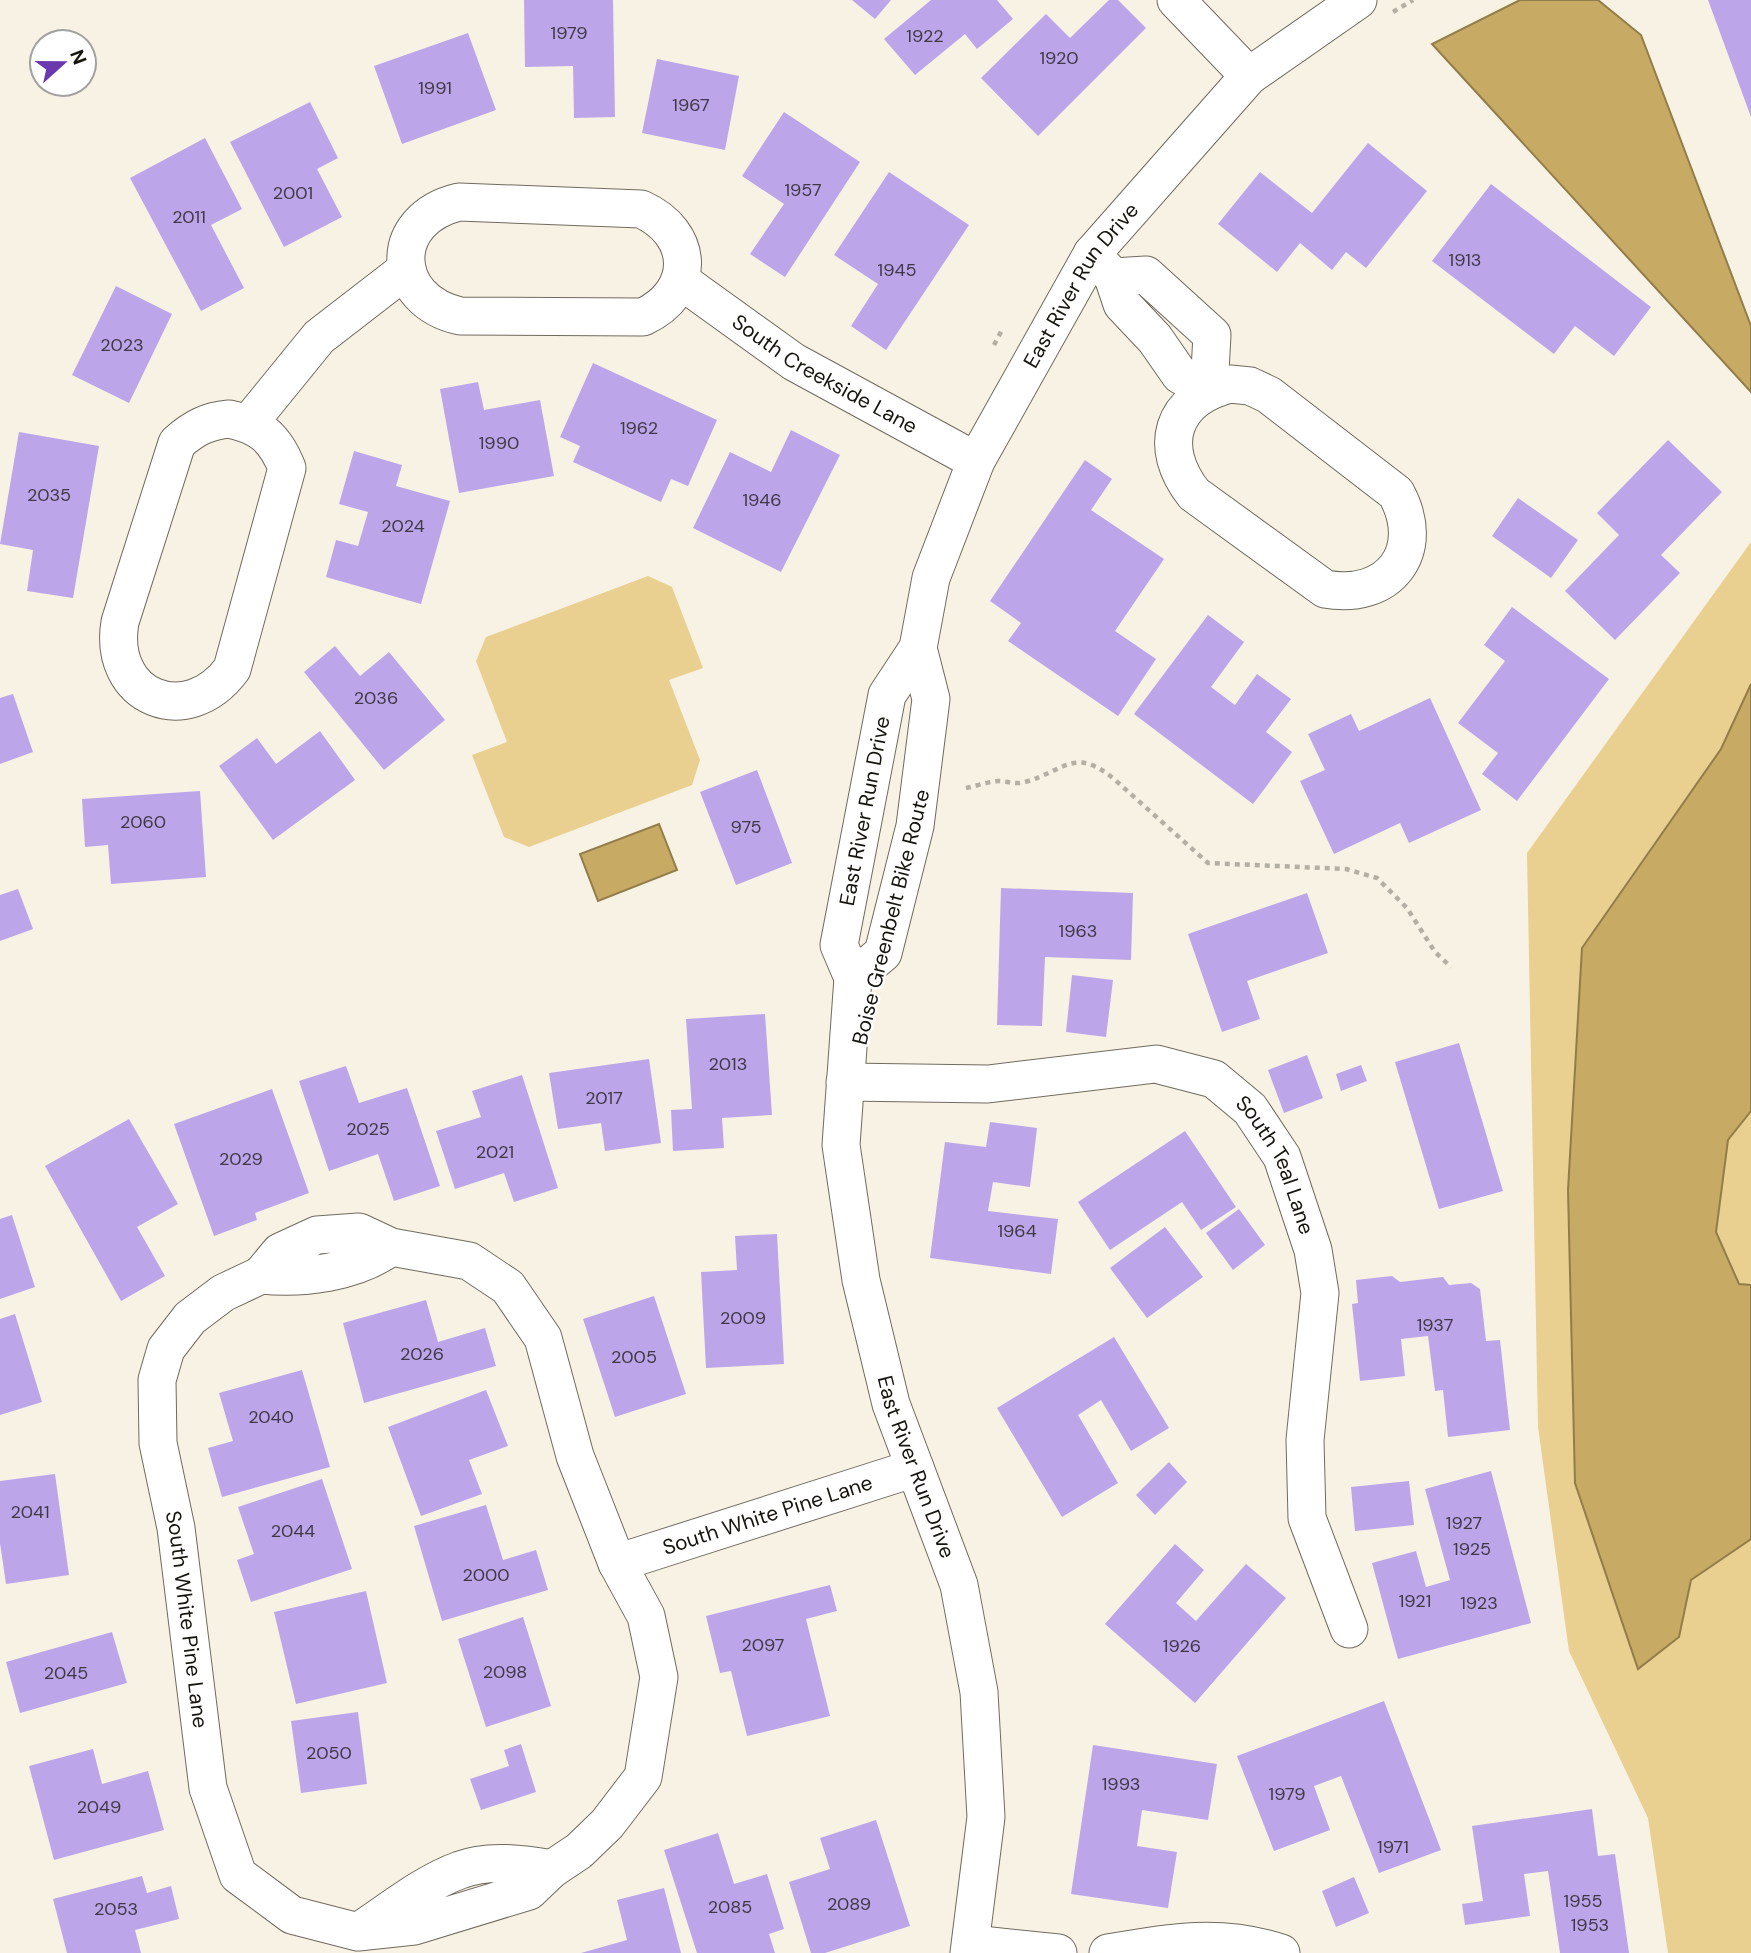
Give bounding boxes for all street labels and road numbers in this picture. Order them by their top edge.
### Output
street label: East River Run Drive [1017,197,1145,373]
street label: South Creekside Lane [726,308,922,440]
street label: East River Run Drive [833,714,897,908]
street label: Boise Greenbelt Bike Route [846,786,936,1048]
street label: South Teal Lane [1230,1089,1321,1238]
street label: East River Run Drive [871,1373,962,1562]
street label: South White Pine Lane [659,1468,876,1562]
street label: South White Pine Lane [159,1508,215,1730]

